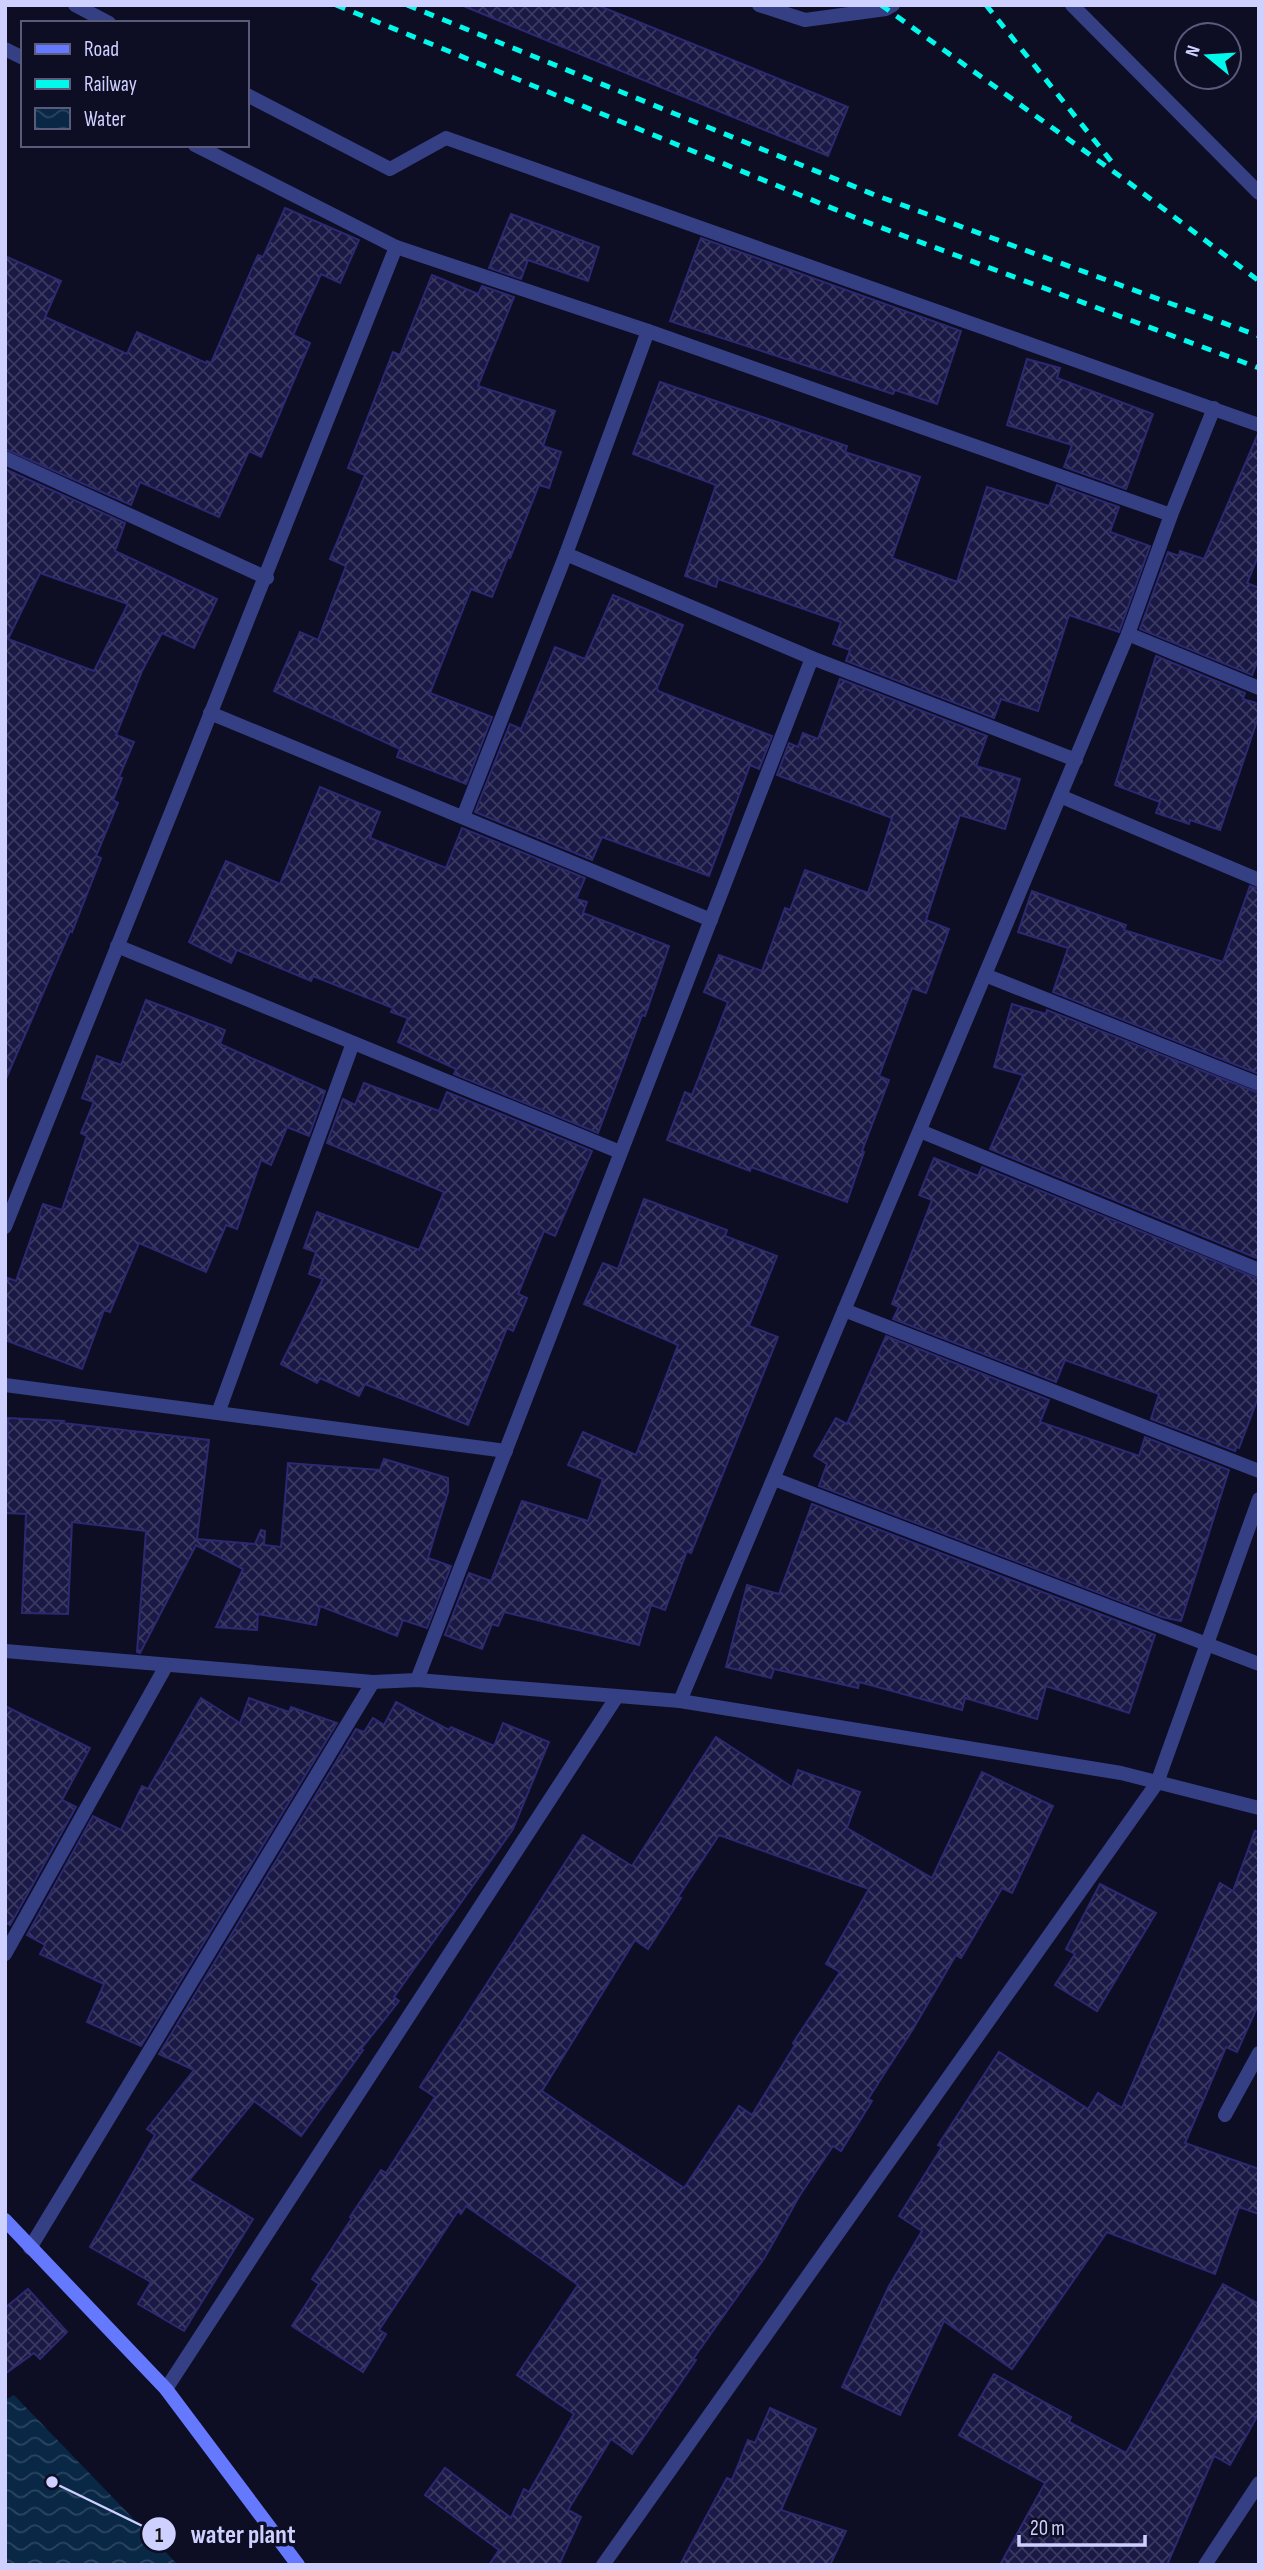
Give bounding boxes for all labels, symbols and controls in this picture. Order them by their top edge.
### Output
legend [21,21,248,147]
north arrow [1173,21,1243,91]
text: Road [84,37,119,62]
text: N [1181,43,1206,60]
text: Railway [84,72,137,97]
text: Water [84,107,126,132]
scale bar [1019,2504,1145,2548]
callout: water plant [142,2511,310,2558]
text: 20 m [1030,2516,1065,2541]
text: water plant [190,2520,296,2551]
text: 1 [155,2523,163,2548]

